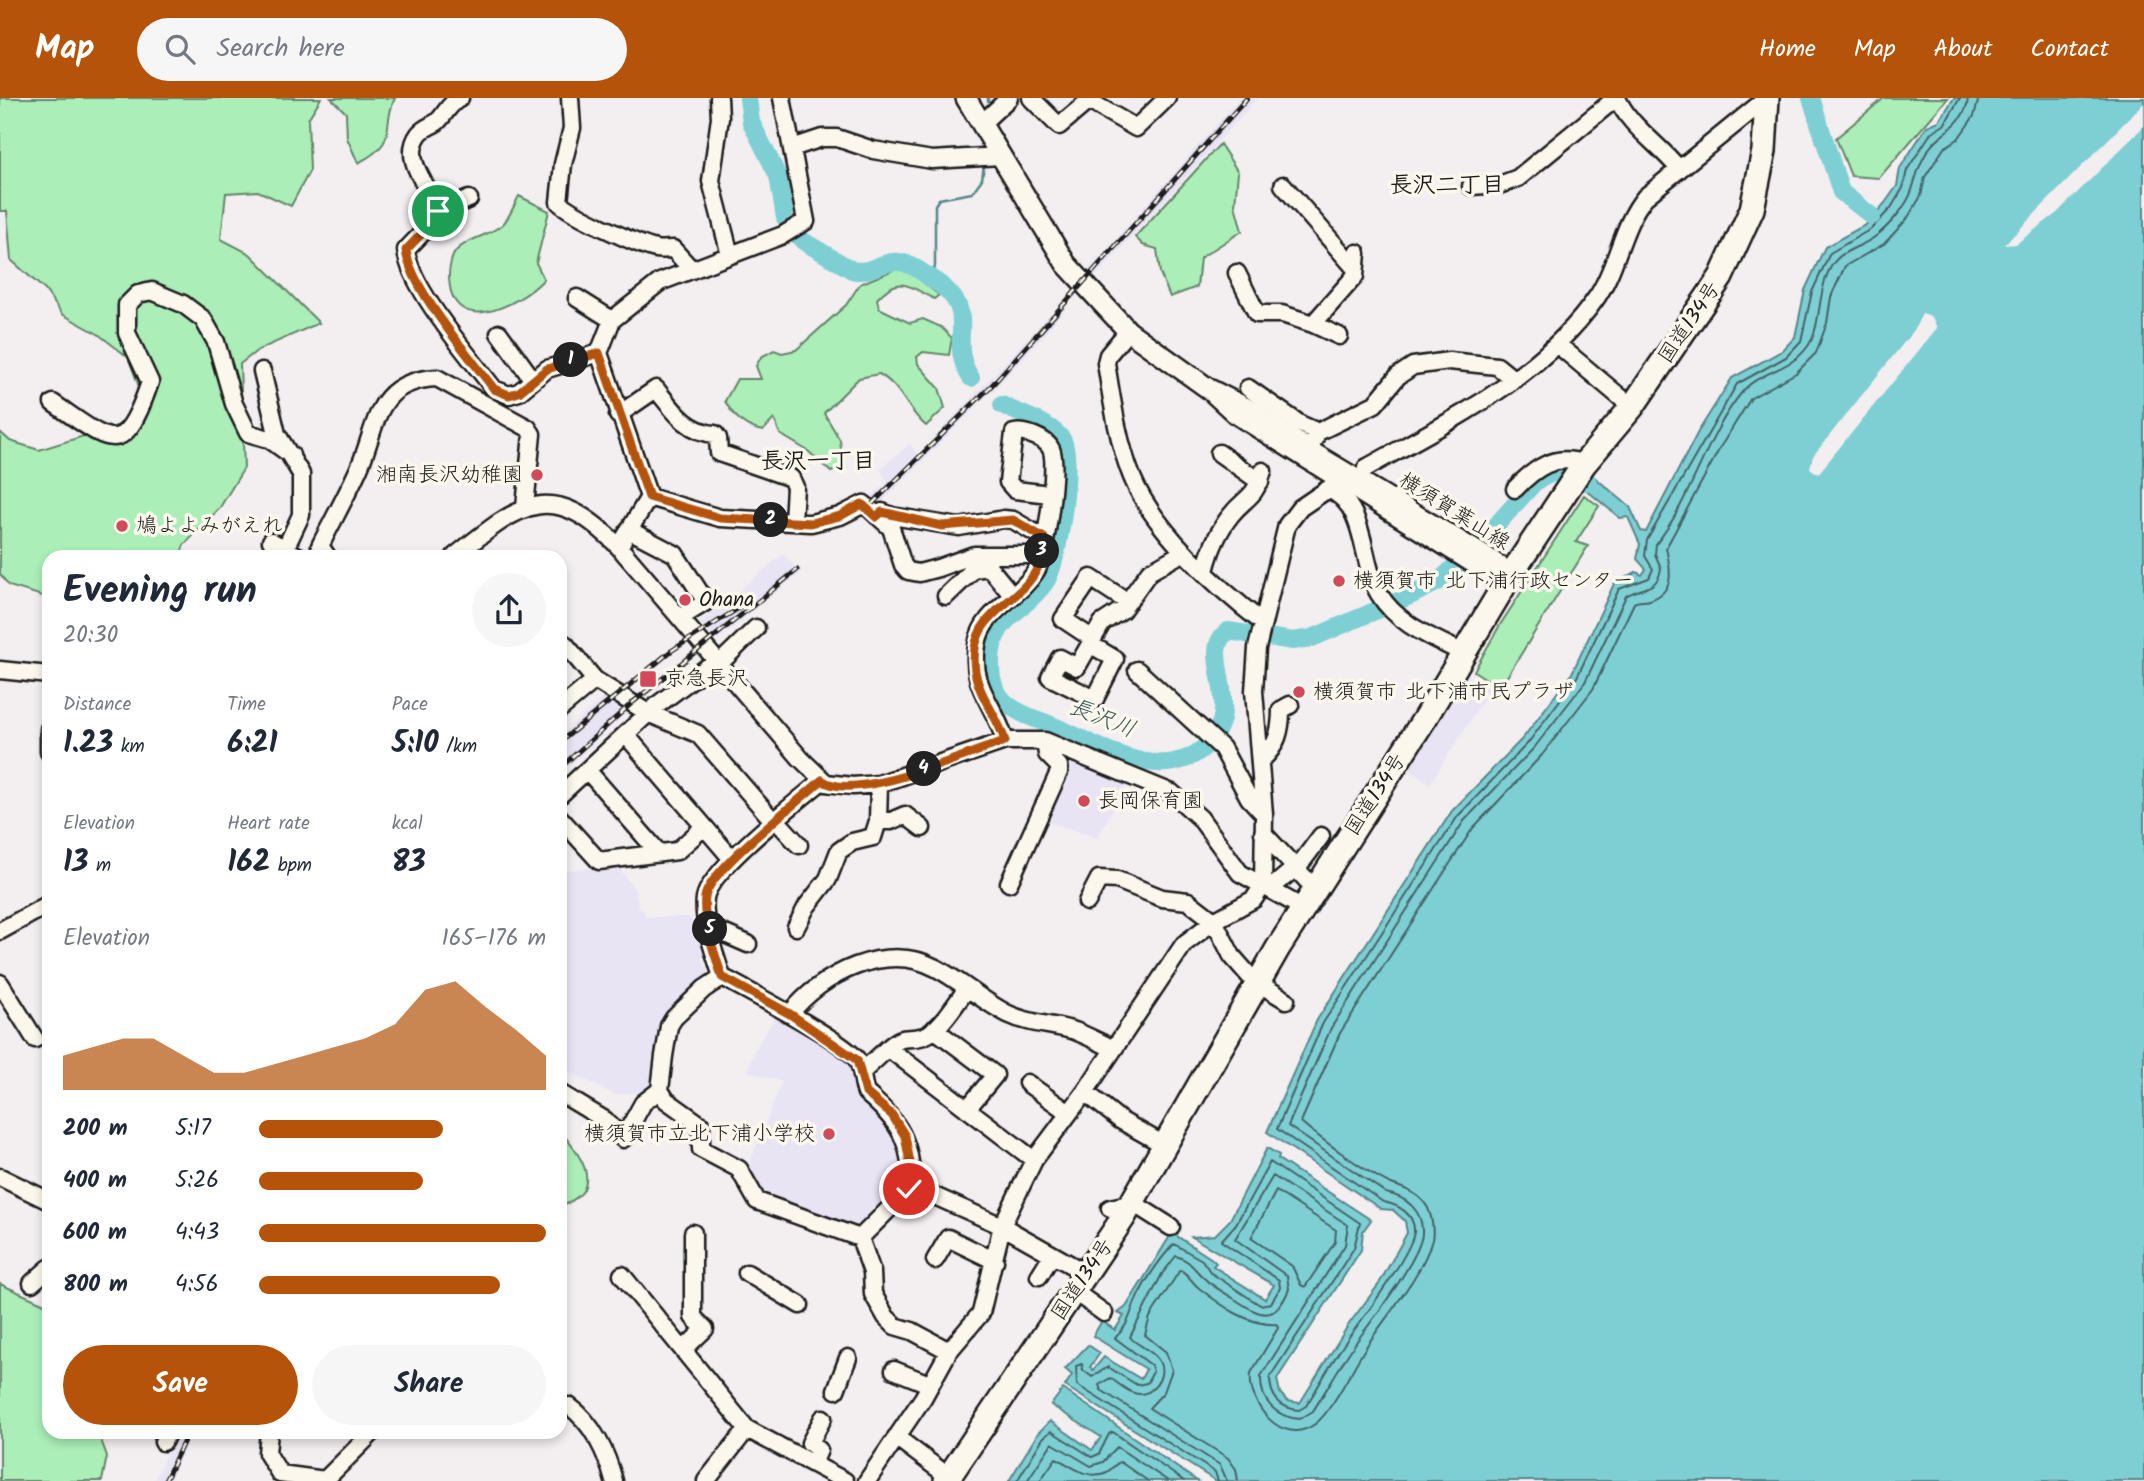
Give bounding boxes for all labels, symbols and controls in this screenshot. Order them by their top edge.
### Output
search box [137,18,627,81]
text: Map [35,23,95,76]
text: Search here [217,28,345,70]
icon: search [161,30,199,68]
text: Home [1759,30,1816,69]
text: Map [1854,30,1896,69]
text: About [1934,30,1992,69]
text: Contact [2030,30,2109,69]
district label: 長沢二丁目 [1390,168,1505,204]
pin [408,181,468,241]
icon: arrive [419,192,457,230]
street label: 国道134号 [1650,275,1730,371]
pin: 1 [554,342,588,378]
text: 1 [568,344,573,374]
district label: 長沢一丁目 [761,444,876,480]
place label: 湘南長沢幼稚園 [376,459,523,492]
street label: 横須賀葉山線 [1392,465,1516,559]
marker: 湘南長沢幼稚園 [529,467,545,483]
pin: 2 [754,502,788,538]
text: 2 [765,504,776,534]
place label: 鳩よよみがえれ [136,510,283,543]
marker: 鳩よよみがえれ [114,518,130,534]
pin: 3 [1024,533,1060,568]
text: 3 [1036,535,1047,565]
text: Evening run [63,562,257,622]
place label: 横須賀市 北下浦行政センター [1353,565,1634,598]
button: share [472,573,546,647]
marker: 横須賀市 北下浦行政センター [1331,573,1347,589]
place label: Ohana [699,584,754,617]
marker: Ohana [677,592,693,608]
text: 20:30 [63,618,118,654]
place label: 京急長沢 [664,663,748,696]
marker: 京急長沢 [638,669,658,689]
place label: 横須賀市 北下浦市民プラザ [1313,676,1573,709]
marker: 横須賀市 北下浦市民プラザ [1291,684,1307,700]
water label: 長沢川 [1063,689,1141,749]
text: Distance [63,690,131,720]
text: Time [227,690,266,720]
text: Pace [392,690,428,720]
text: 1.23 [63,720,113,768]
text: 6:21 [227,720,278,768]
text: 5:10 [392,720,439,768]
text: km [113,732,145,762]
text: /km [439,732,477,762]
street label: 国道134号 [1337,747,1415,843]
pin: 4 [906,752,942,786]
text: 4 [918,753,929,783]
place label: 長岡保育園 [1098,785,1203,818]
marker: 長岡保育園 [1076,793,1092,809]
text: Elevation [63,809,135,839]
text: Heart rate [227,809,310,839]
text: kcal [392,809,423,839]
text: 13 [63,839,88,887]
text: 162 [227,839,270,887]
text: 83 [392,839,426,887]
text: m [88,851,111,881]
text: bpm [270,851,312,881]
pin: 5 [692,912,728,946]
text: 5 [705,913,714,943]
text: Elevation [63,921,150,957]
text: 165–176 m [441,921,546,957]
text: 200 m [63,1111,128,1147]
text: 5:17 [175,1111,211,1147]
place label: 横須賀市立北下浦小学校 [584,1118,815,1151]
marker: 横須賀市立北下浦小学校 [821,1126,837,1142]
pin [879,1159,939,1219]
text: 400 m [63,1163,127,1199]
text: 5:26 [175,1163,219,1199]
icon: check [890,1170,928,1208]
text: 600 m [63,1215,127,1251]
text: 4:43 [175,1215,219,1251]
street label: 国道134号 [1043,1232,1123,1328]
text: 800 m [63,1267,128,1303]
text: 4:56 [175,1267,218,1303]
button: Save [63,1345,298,1425]
button: Share [312,1345,546,1425]

